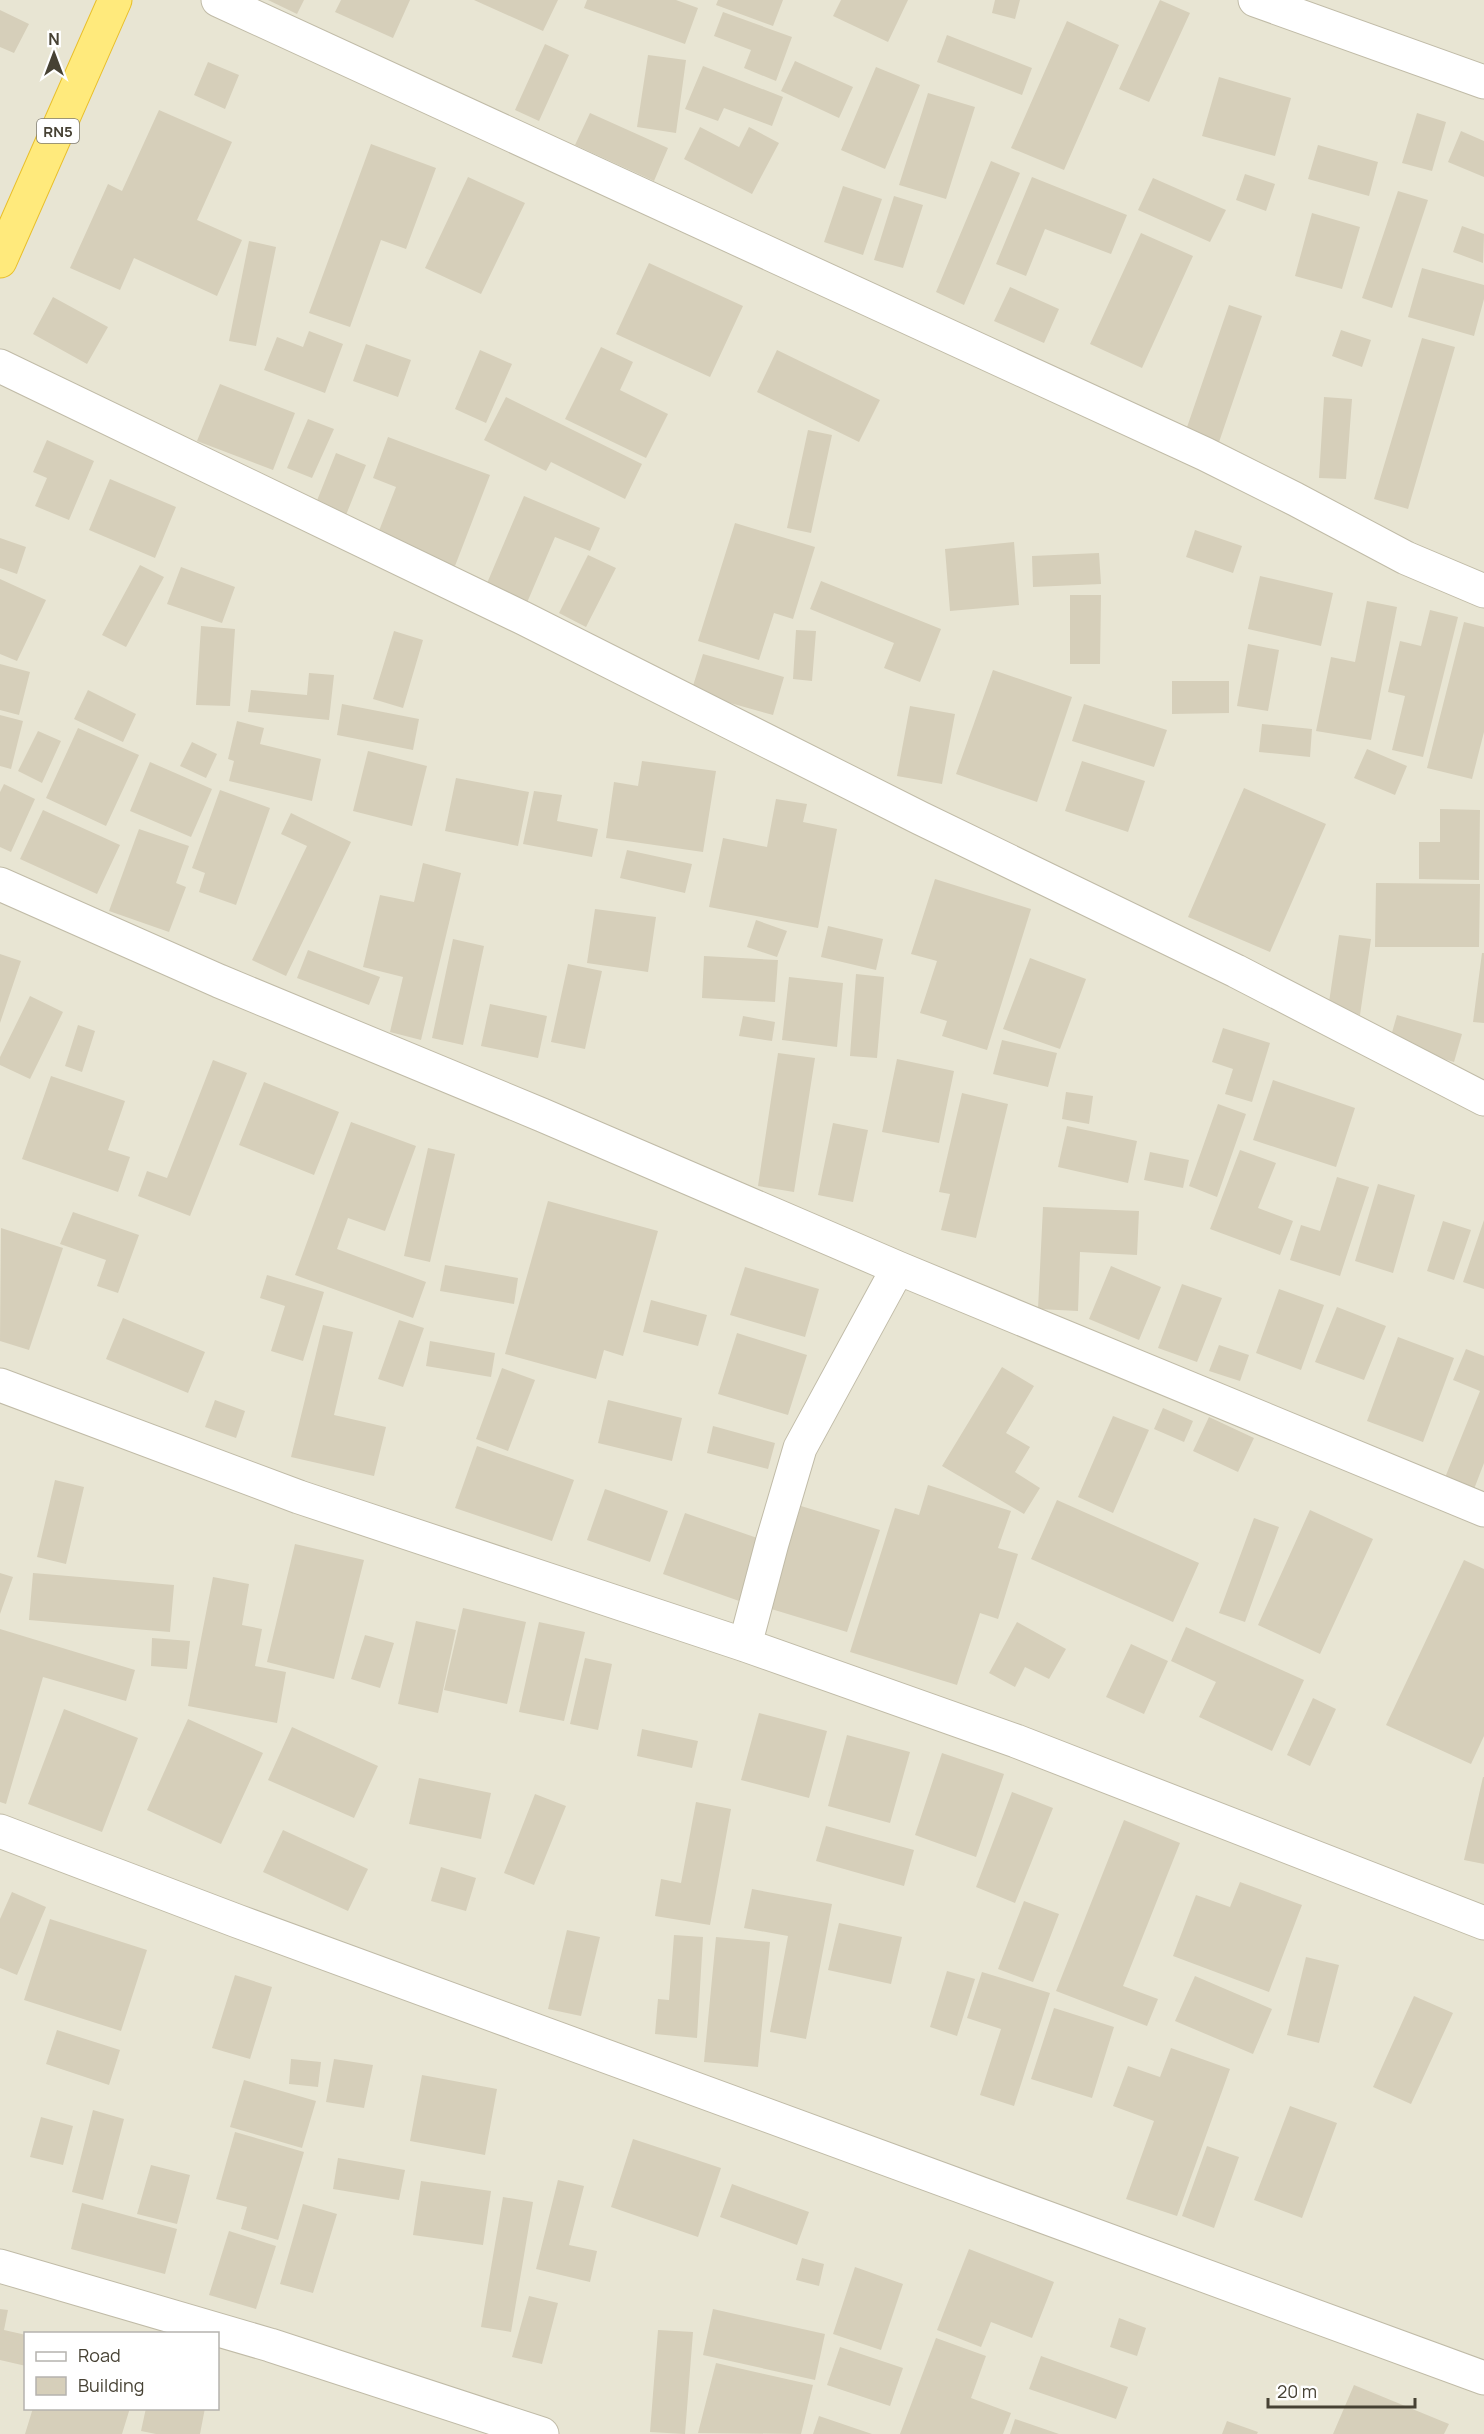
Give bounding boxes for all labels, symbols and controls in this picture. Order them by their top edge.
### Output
north arrow [24,24,84,84]
text: N [48,28,60,50]
road number: RN5 [37,119,79,143]
legend [24,2332,219,2410]
text: Road [78,2343,121,2367]
scale bar [1268,2371,1415,2409]
text: Building [78,2373,144,2397]
text: 20 m [1277,2379,1317,2403]

